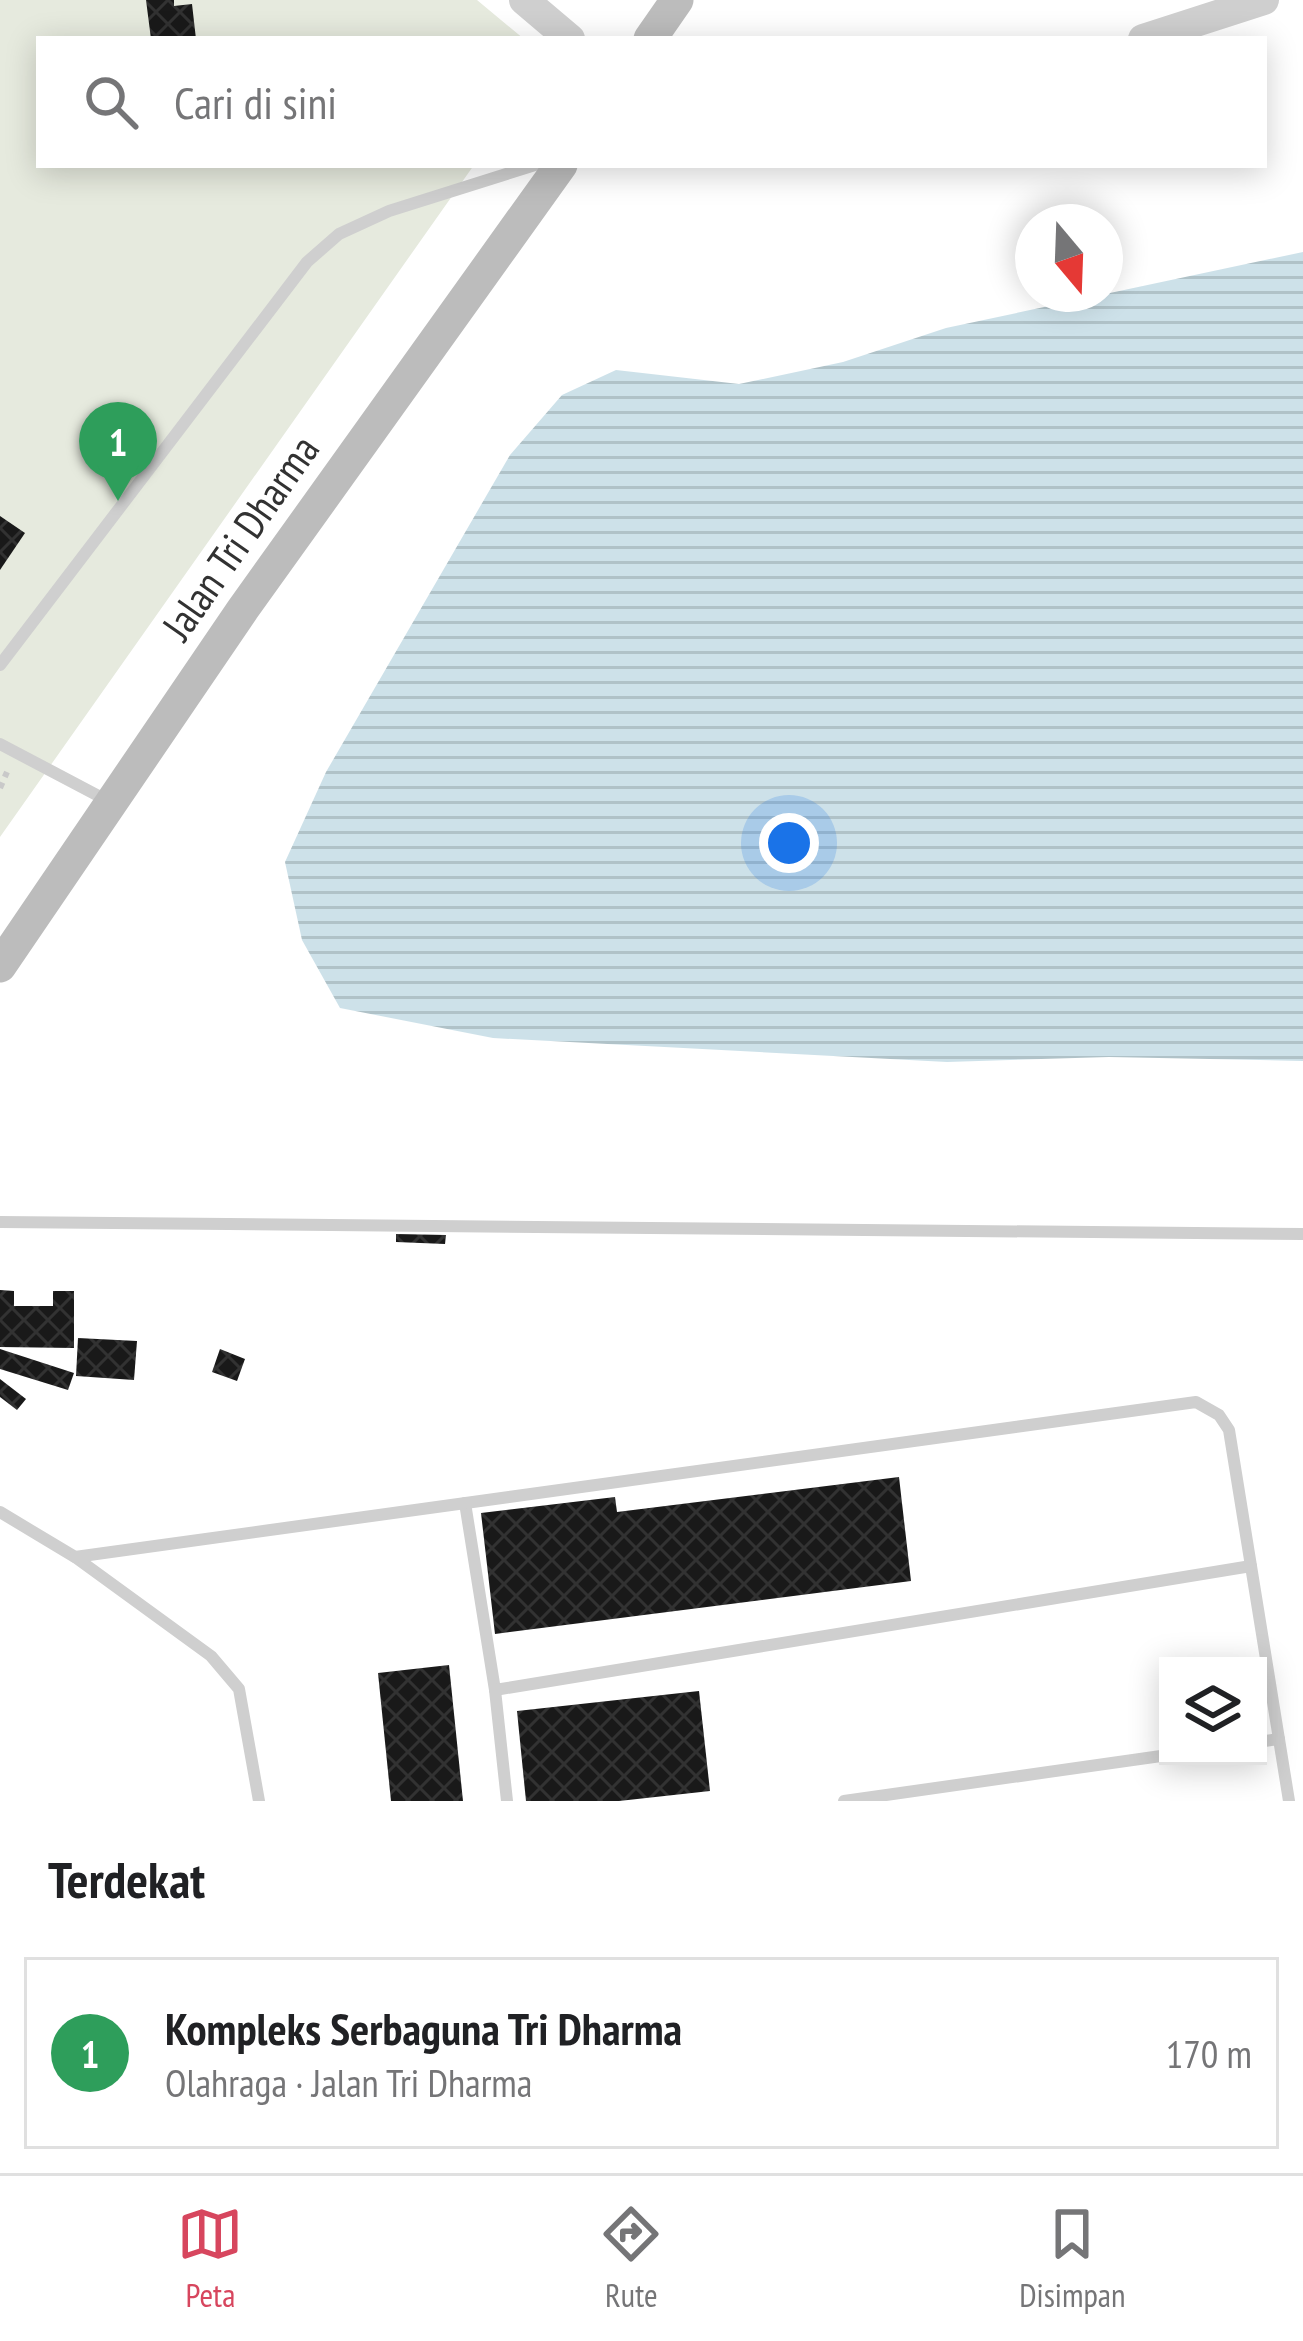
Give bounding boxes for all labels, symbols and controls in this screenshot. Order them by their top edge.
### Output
search box [36,36,1267,168]
icon: search [78,69,144,135]
text: Cari di sini [174,73,337,131]
north arrow [1015,204,1123,312]
pin: 1 [79,402,157,501]
street label: Jalan Tri Dharma [148,424,331,652]
your location [759,813,819,873]
map controls [1159,1657,1267,1765]
button: layers [1159,1657,1267,1765]
text: Terdekat [48,1846,205,1912]
text: Kompleks Serbaguna Tri Dharma [165,1999,682,2057]
text: 1 [81,2028,99,2079]
text: 170 m [1166,2028,1252,2079]
text: Olahraga · Jalan Tri Dharma [165,2057,532,2108]
tab: Peta [177,2201,243,2316]
tab: Rute [598,2201,664,2316]
tab: Disimpan [1019,2201,1126,2316]

